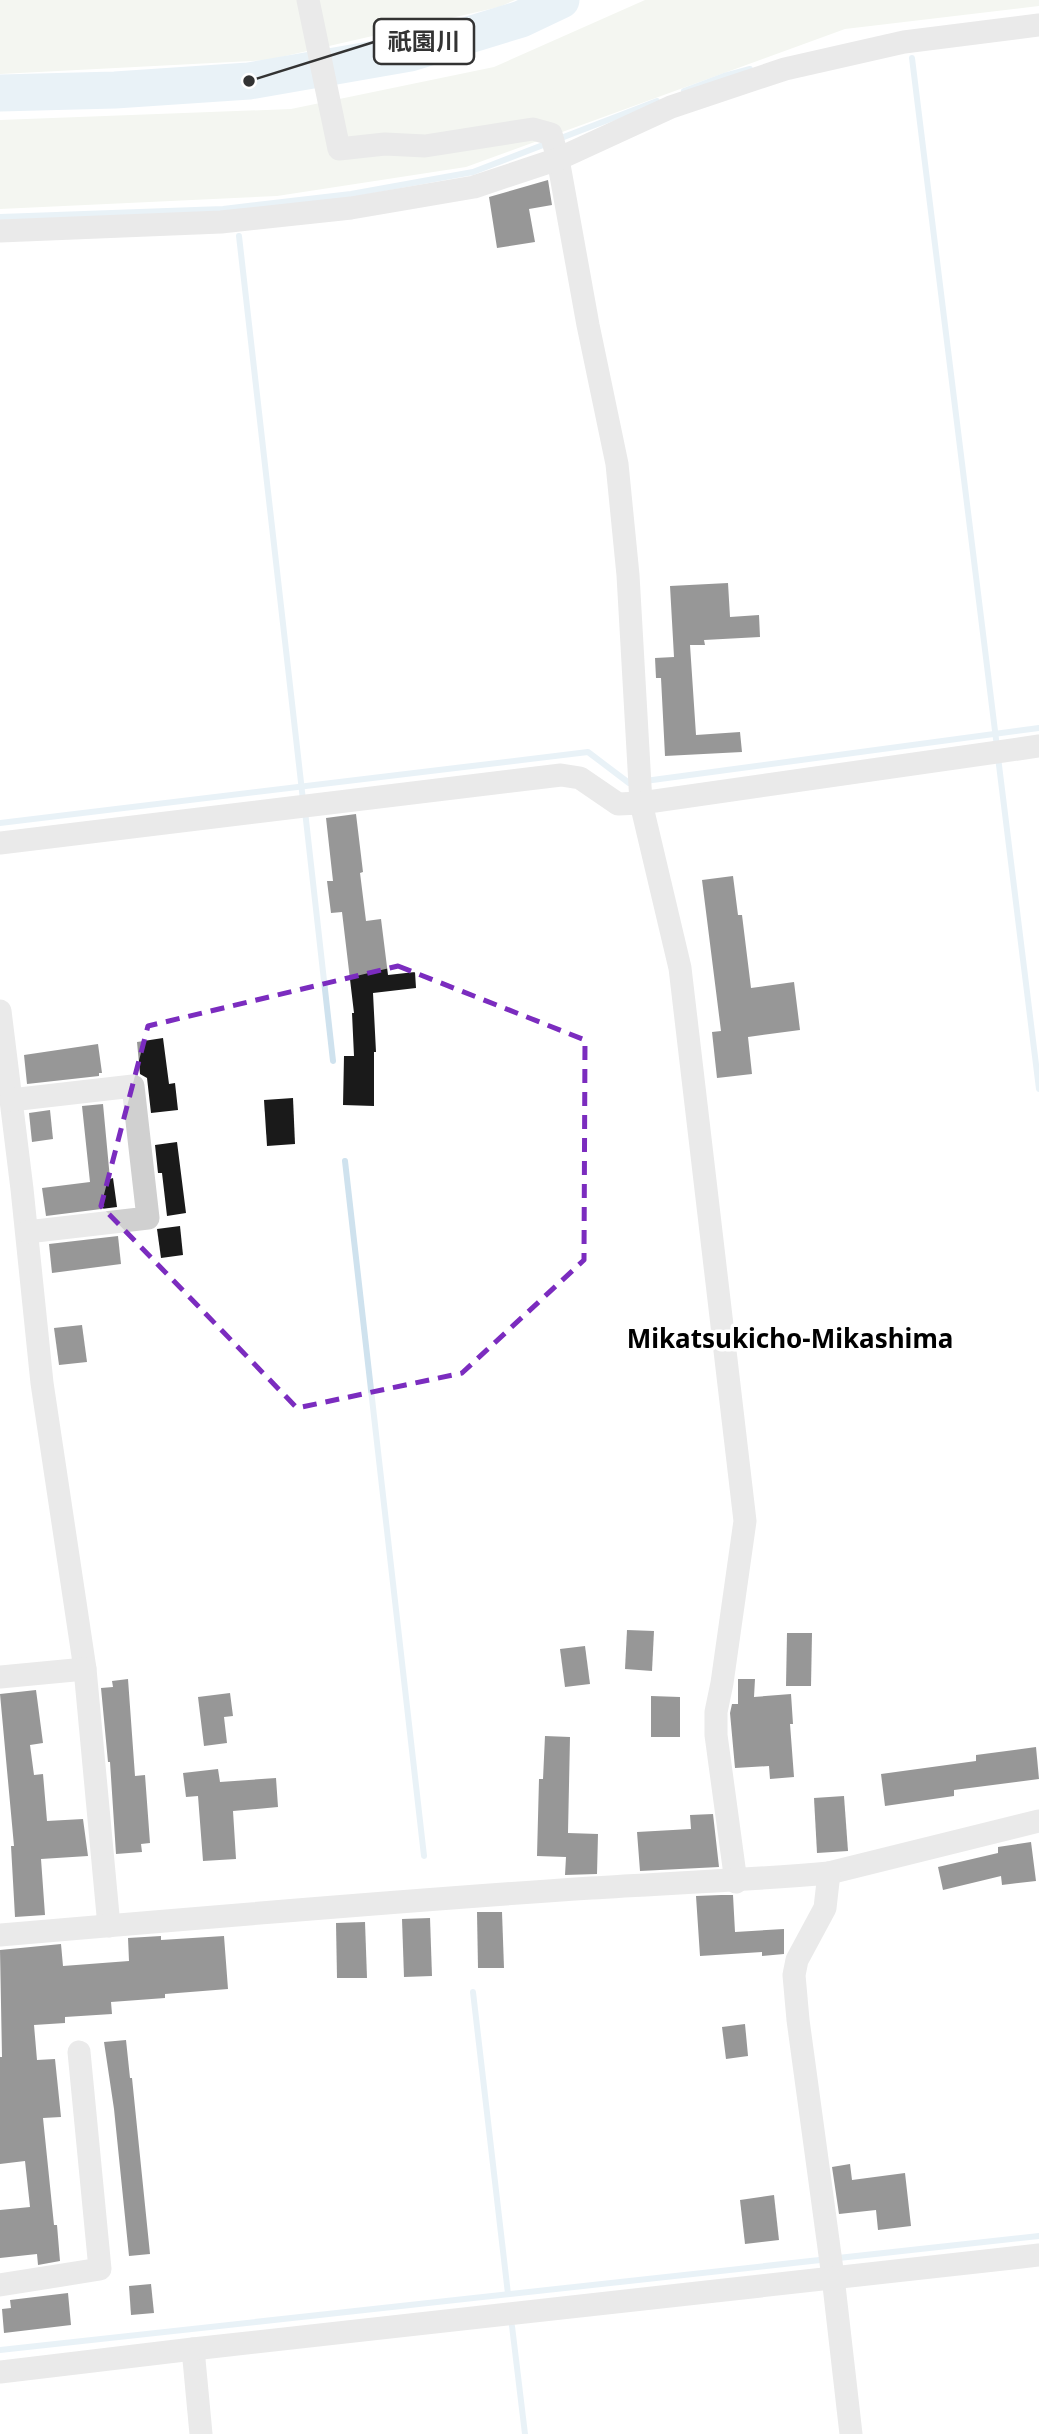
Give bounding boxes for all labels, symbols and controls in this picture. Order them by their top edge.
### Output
callout: 祇園川 [374,19,474,64]
text: 祇園川 [388,24,460,57]
district label: Mikatsukicho-Mikashima [627,1320,953,1356]

